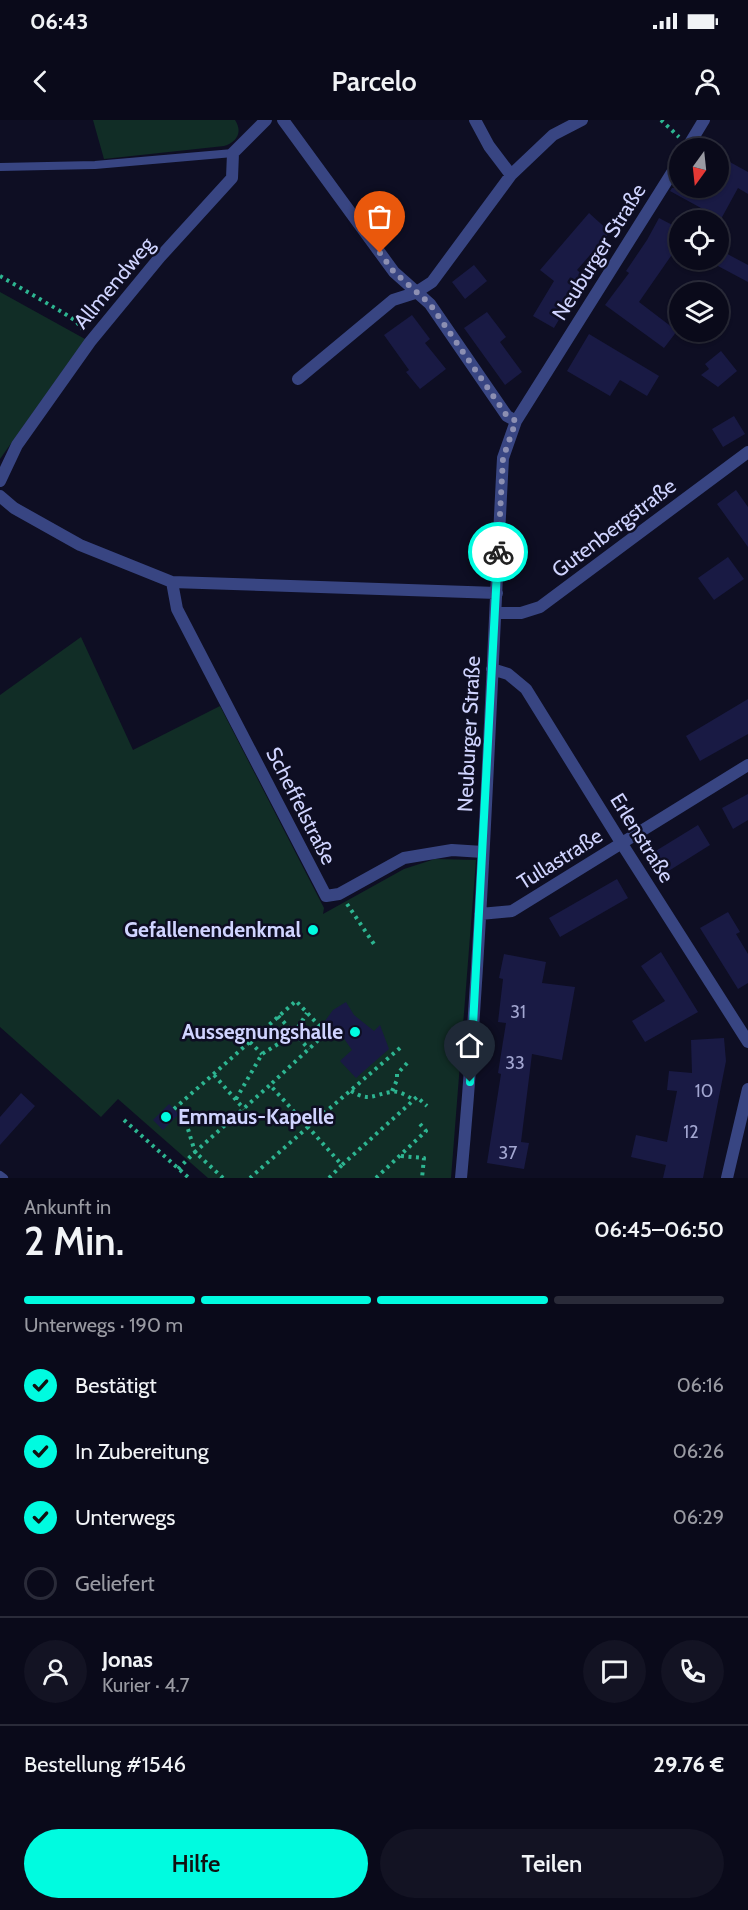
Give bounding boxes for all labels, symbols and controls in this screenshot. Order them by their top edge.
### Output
text: 06:43 [30,8,88,35]
icon: back [24,65,57,98]
text: Parcelo [331,65,417,98]
icon: person [691,65,724,98]
north arrow [669,138,729,198]
map controls [669,138,729,342]
street label: Neuburger Straße [547,179,651,325]
pin [354,191,405,253]
icon: bag [363,200,396,233]
button: locate [669,210,729,270]
street label: Allmendweg [68,231,159,333]
button: layers [669,282,729,342]
street label: Gutenbergstraße [547,473,681,582]
courier [468,522,528,582]
icon: bike [482,536,515,569]
street label: Neuburger Straße [452,655,485,813]
street label: Scheffelstraße [261,743,342,869]
street label: Erlenstraße [605,788,680,887]
street label: Tullastraße [513,823,607,894]
place label: Gefallenendenkmal [124,917,301,942]
marker: Gefallenendenkmal [306,923,320,937]
house number: 31 [510,1001,526,1023]
place label: Aussegnungshalle [182,1019,343,1044]
pin [444,1020,495,1082]
marker: Aussegnungshalle [348,1025,362,1039]
icon: home [453,1029,486,1062]
house number: 33 [505,1052,525,1074]
house number: 10 [695,1080,713,1102]
place label: Emmaus-Kapelle [178,1104,334,1129]
marker: Emmaus-Kapelle [159,1110,173,1124]
house number: 12 [683,1121,699,1143]
house number: 37 [499,1142,517,1164]
text: Ankunft in [24,1195,111,1219]
text: 06:45–06:50 [594,1216,724,1243]
text: 2 Min. [24,1217,124,1265]
text: Unterwegs · 190 m [24,1313,183,1337]
icon: check [24,1369,57,1402]
text: Bestätigt [75,1372,157,1399]
text: 06:16 [677,1373,724,1397]
icon: check [24,1435,57,1468]
text: In Zubereitung [75,1438,209,1465]
text: 06:26 [673,1439,724,1463]
icon: check [24,1501,57,1534]
text: Unterwegs [75,1504,175,1531]
text: 06:29 [673,1505,724,1529]
text: Geliefert [75,1570,155,1597]
button: person [24,1640,87,1703]
button: chat [583,1640,646,1703]
button: phone [661,1640,724,1703]
text: Jonas [102,1646,153,1673]
text: Kurier · 4.7 [102,1673,190,1697]
text: Bestellung #1546 [24,1751,186,1778]
text: 29.76 € [653,1751,724,1778]
button: Hilfe [24,1829,368,1898]
button: Teilen [380,1829,724,1898]

